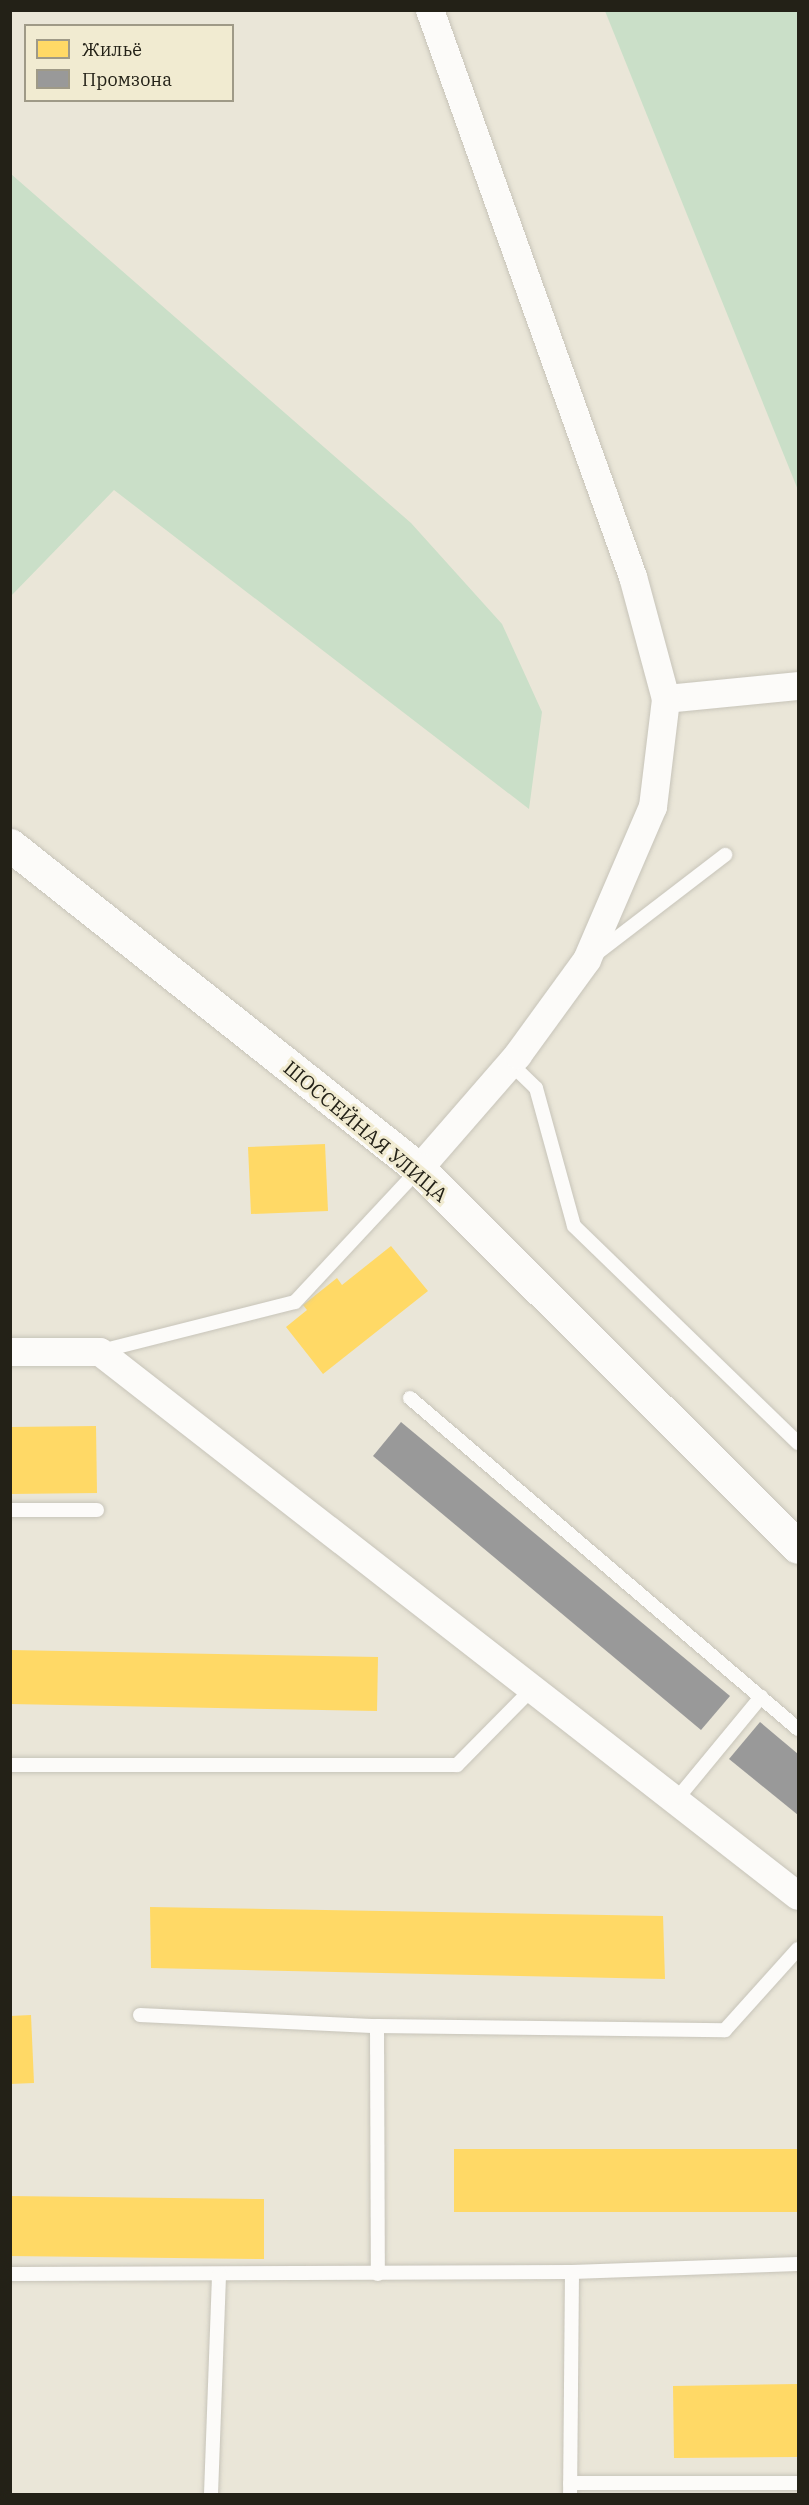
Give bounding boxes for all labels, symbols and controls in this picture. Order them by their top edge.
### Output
legend [24,24,234,102]
text: Жильё [82,38,142,61]
text: Промзона [82,68,172,91]
street label: ШОССЕЙНАЯ УЛИЦА [279,1055,453,1207]

